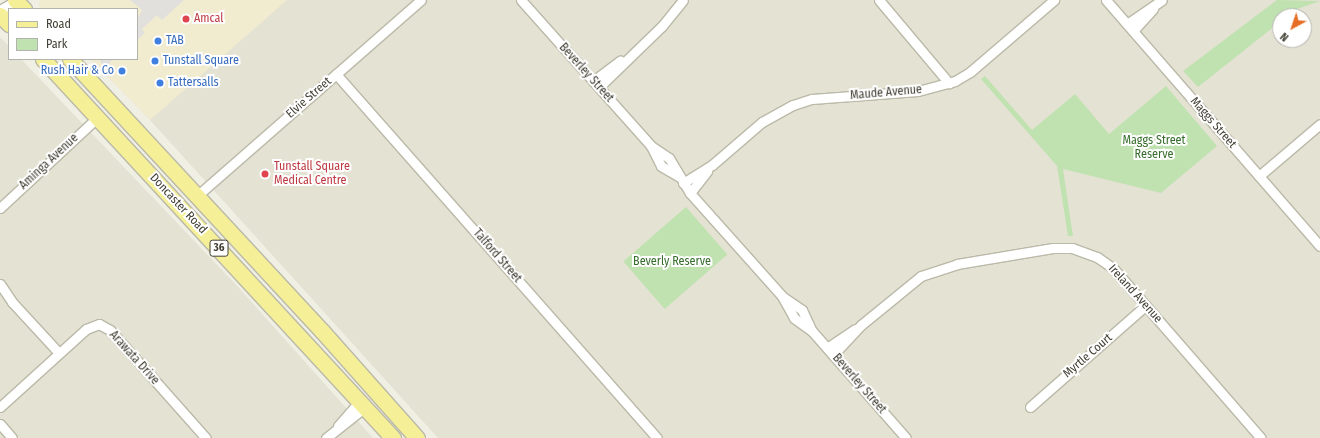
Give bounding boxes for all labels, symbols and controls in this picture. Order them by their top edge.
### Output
legend [8,8,138,60]
north arrow [1272,8,1312,48]
place label: Amcal [194,12,223,26]
marker: Amcal [181,14,191,24]
text: Road [46,17,71,31]
text: N [1278,30,1291,44]
place label: TAB [166,34,184,48]
marker: TAB [153,36,163,46]
text: Park [46,37,67,51]
street label: Beverley Street [556,40,616,106]
place label: Tunstall Square [163,54,239,68]
marker: Tunstall Square [150,56,160,66]
place label: Rush Hair & Co [41,64,114,78]
marker: Rush Hair & Co [117,66,127,76]
street label: Elvie Street [283,74,335,122]
place label: Tattersalls [168,76,219,90]
marker: Tattersalls [155,78,165,88]
street label: Maude Avenue [850,83,922,103]
street label: Maggs Street [1187,95,1239,151]
street label: Aminga Avenue [17,131,81,193]
park label: Maggs Street Reserve [1123,134,1185,162]
place label: Tunstall Square Medical Centre [274,160,350,188]
marker: Tunstall Square Medical Centre [259,168,271,180]
street label: Doncaster Road [146,171,210,237]
street label: Talford Street [470,226,524,286]
road number: 36 [209,239,229,257]
park label: Beverly Reserve [633,255,711,269]
street label: Ireland Avenue [1105,262,1165,326]
street label: Arawata Drive [106,328,162,388]
street label: Myrtle Court [1061,331,1115,381]
street label: Beverley Street [829,351,889,417]

